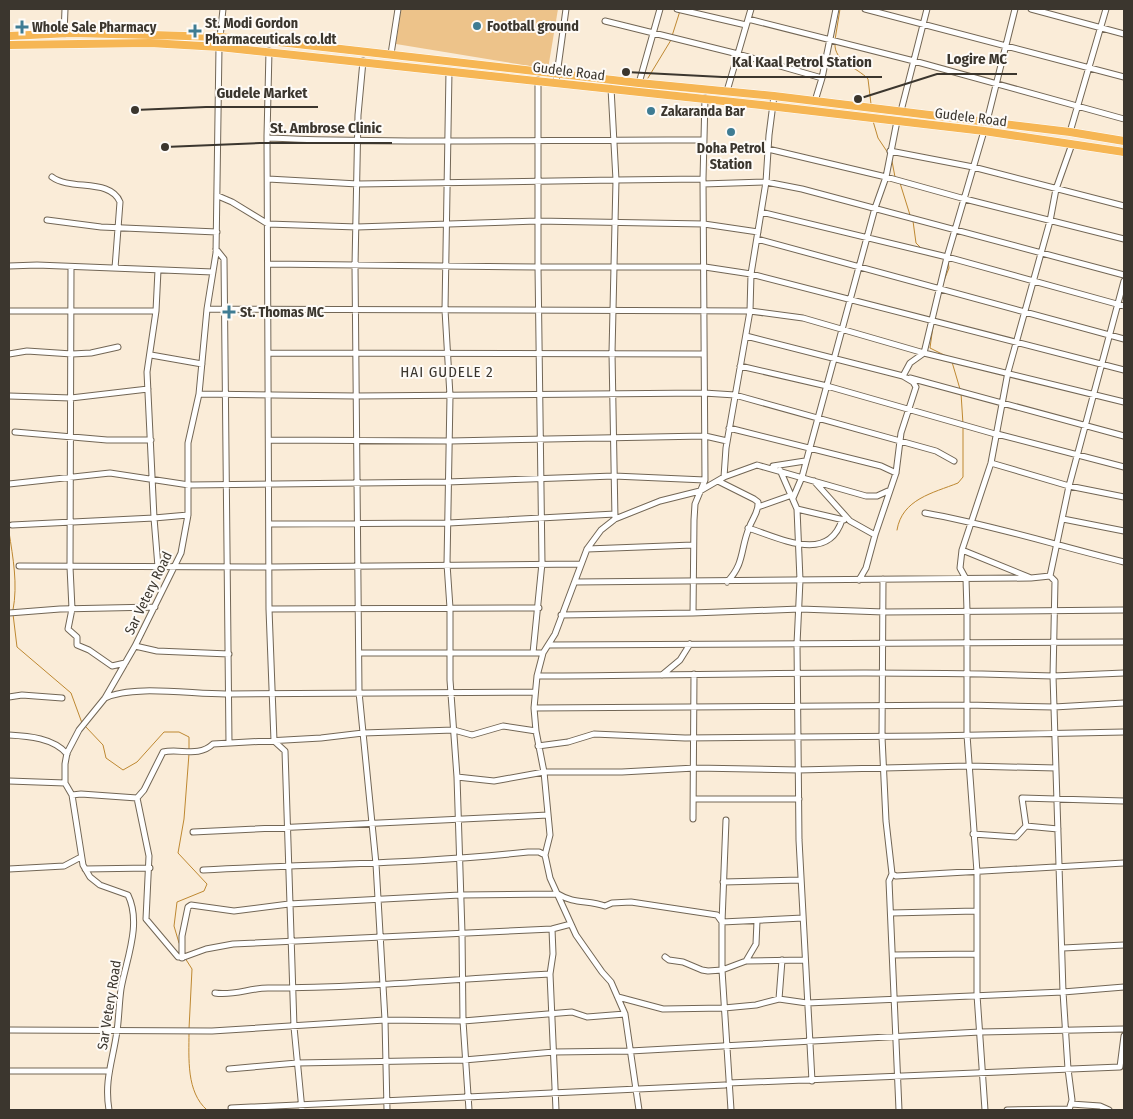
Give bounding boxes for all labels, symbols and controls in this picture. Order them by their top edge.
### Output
place label: St. Modi Gordon Pharmaceuticals co.ldt [205,15,338,48]
place label: Football ground [487,18,579,35]
place label: Whole Sale Pharmacy [32,19,157,36]
marker: Football ground [471,20,483,32]
marker: Whole Sale Pharmacy [16,21,28,33]
marker: St. Modi Gordon Pharmaceuticals co.ldt [189,25,201,37]
callout: Logire MC [937,44,1017,74]
callout: Kal Kaal Petrol Station [722,47,882,77]
text: Logire MC [947,50,1007,68]
text: Kal Kaal Petrol Station [732,53,872,71]
street label: Gudele Road [532,59,606,84]
callout: Gudele Market [206,77,318,107]
text: Gudele Market [216,84,308,102]
place label: Zakaranda Bar [661,103,746,120]
marker: Zakaranda Bar [645,105,657,117]
street label: Gudele Road [934,105,1008,130]
callout: St. Ambrose Clinic [260,113,392,143]
text: St. Ambrose Clinic [270,119,382,137]
marker: Doha Petrol Station [725,126,737,138]
place label: Doha Petrol Station [697,140,765,173]
place label: St. Thomas MC [240,304,325,321]
marker: St. Thomas MC [222,305,236,319]
district label: HAI GUDELE 2 [400,363,494,381]
street label: Sar Vetery Road [121,549,176,638]
street label: Sar Vetery Road [94,959,125,1051]

